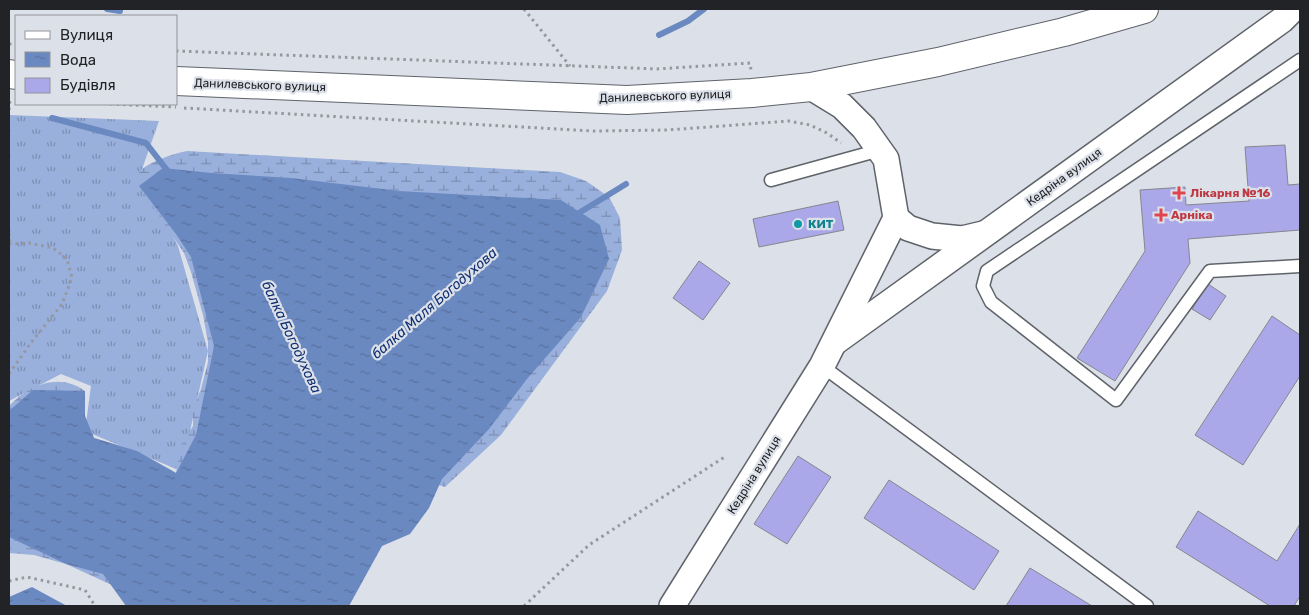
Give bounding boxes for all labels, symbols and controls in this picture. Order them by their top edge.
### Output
legend [15,15,178,105]
text: Вулиця [60,26,113,44]
text: Вода [60,51,96,69]
text: Будівля [60,76,116,94]
street label: Данилевського вулиця [194,76,326,94]
street label: Данилевського вулиця [599,87,731,105]
street label: Кедріна вулиця [1024,145,1104,209]
marker: Лікарня №16 [1172,186,1186,200]
place label: Лікарня №16 [1190,186,1271,200]
place label: Арніка [1171,208,1213,222]
marker: Арніка [1155,209,1167,221]
place label: КИТ [808,217,834,231]
marker: КИТ [792,218,804,230]
water label: балка Маля Богодухова [368,244,501,362]
water label: балка Богодухова [258,278,325,396]
street label: Кедріна вулиця [724,433,784,517]

